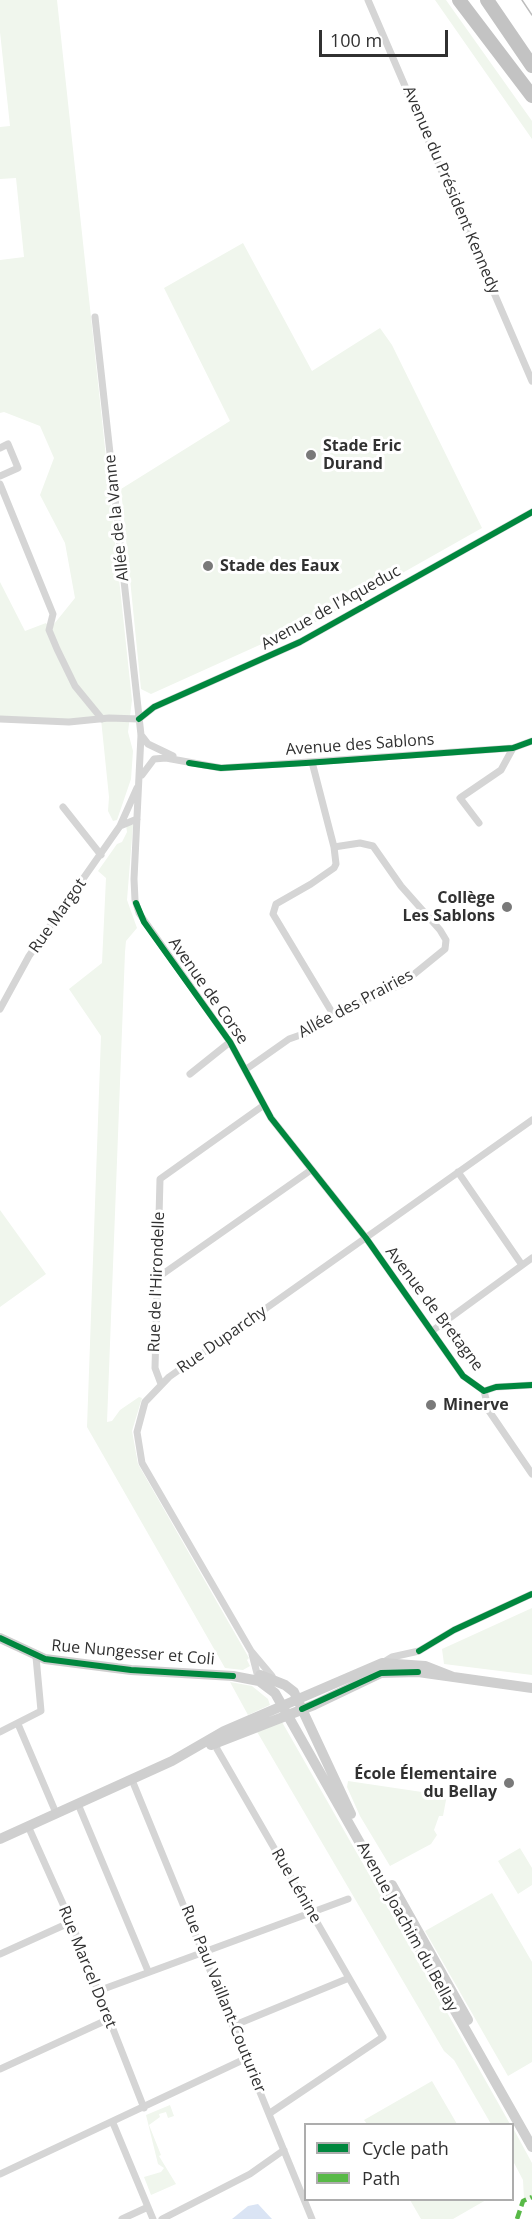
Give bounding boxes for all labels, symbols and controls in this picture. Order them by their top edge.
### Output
scale bar [322,18,451,56]
text: 100 m [330,28,382,52]
street label: Avenue du Président Kennedy [398,83,504,297]
place label: Stade Eric Durand [323,436,401,474]
marker: Stade Eric Durand [304,448,318,462]
street label: Allée de la Vanne [101,454,133,582]
place label: Stade des Eaux [220,556,339,576]
marker: Stade des Eaux [201,559,215,573]
street label: Avenue de l'Aqueduc [258,562,404,654]
street label: Avenue des Sablons [285,730,435,760]
street label: Rue Margot [25,875,91,957]
place label: Collège Les Sablons [403,888,495,926]
marker: Collège Les Sablons [500,900,514,914]
street label: Avenue de Corse [164,934,252,1048]
street label: Allée des Prairies [295,966,417,1042]
street label: Rue de l'Hirondelle [145,1211,169,1353]
street label: Avenue de Bretagne [381,1243,487,1375]
street label: Rue Duparchy [174,1302,270,1378]
place label: Minerve [443,1395,509,1415]
marker: Minerve [424,1398,438,1412]
street label: Rue Nungesser et Coli [51,1636,215,1670]
place label: École Élementaire du Bellay [354,1764,497,1802]
marker: École Élementaire du Bellay [502,1776,516,1790]
street label: Avenue Joachim du Bellay [352,1839,462,2015]
street label: Rue Lénine [267,1845,325,1927]
street label: Rue Paul Vaillant-Couturier [177,1902,269,2096]
street label: Rue Marcel Doret [54,1903,120,2031]
legend [304,2123,514,2201]
text: Cycle path [362,2136,449,2160]
text: Path [362,2166,400,2190]

